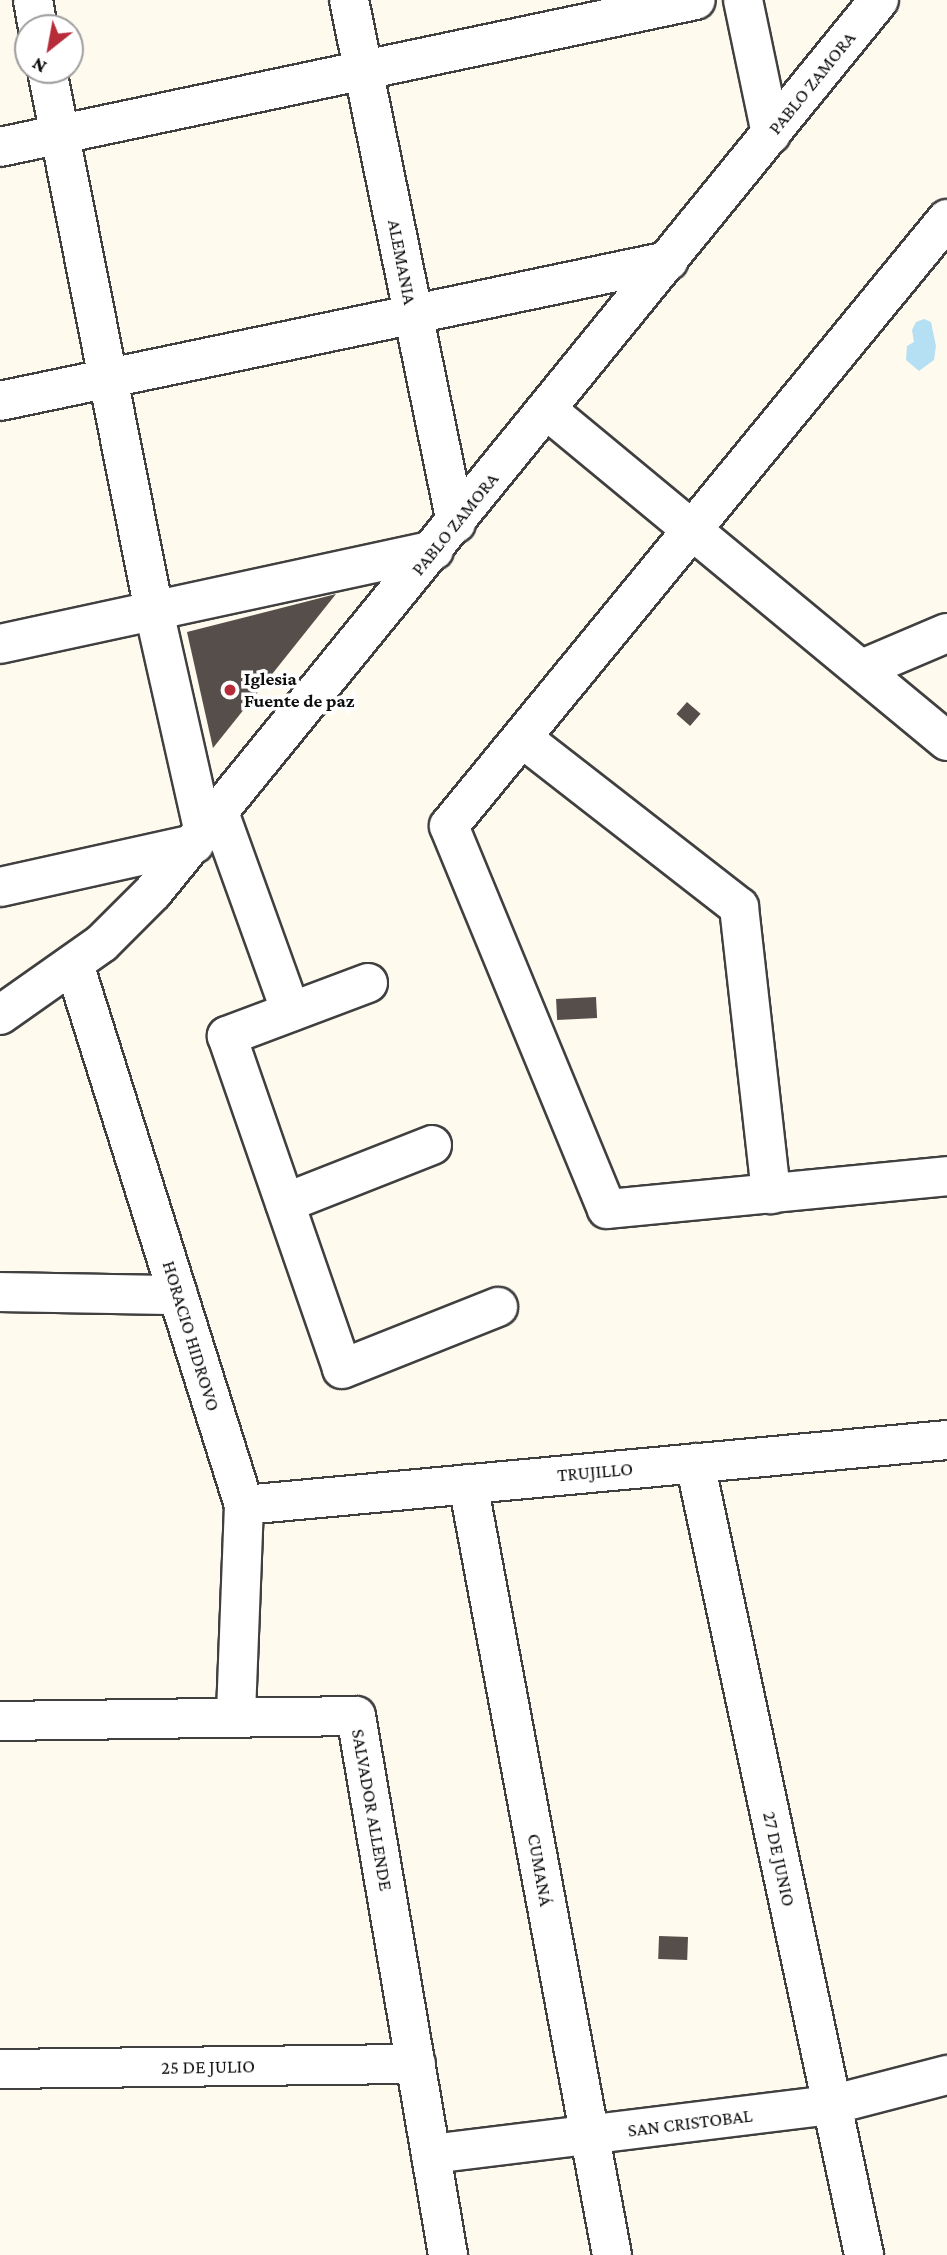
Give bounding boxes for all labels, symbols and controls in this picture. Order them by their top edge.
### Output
north arrow [14,14,84,84]
street label: PABLO ZAMORA [764,27,860,139]
text: N [28,53,50,78]
street label: ALEMANIA [383,218,421,306]
street label: PABLO ZAMORA [407,468,503,580]
place label: Iglesia Fuente de paz [244,668,355,712]
marker: Iglesia Fuente de paz [222,682,238,698]
street label: HORACIO HIDROVO [157,1258,225,1414]
street label: TRUJILLO [556,1457,634,1487]
street label: SALVADOR ALLENDE [347,1727,397,1893]
street label: 27 DE JUNIO [758,1809,800,1909]
street label: CUMANÁ [522,1832,558,1908]
street label: 25 DE JULIO [161,2055,255,2079]
street label: SAN CRISTOBAL [626,2104,754,2142]

